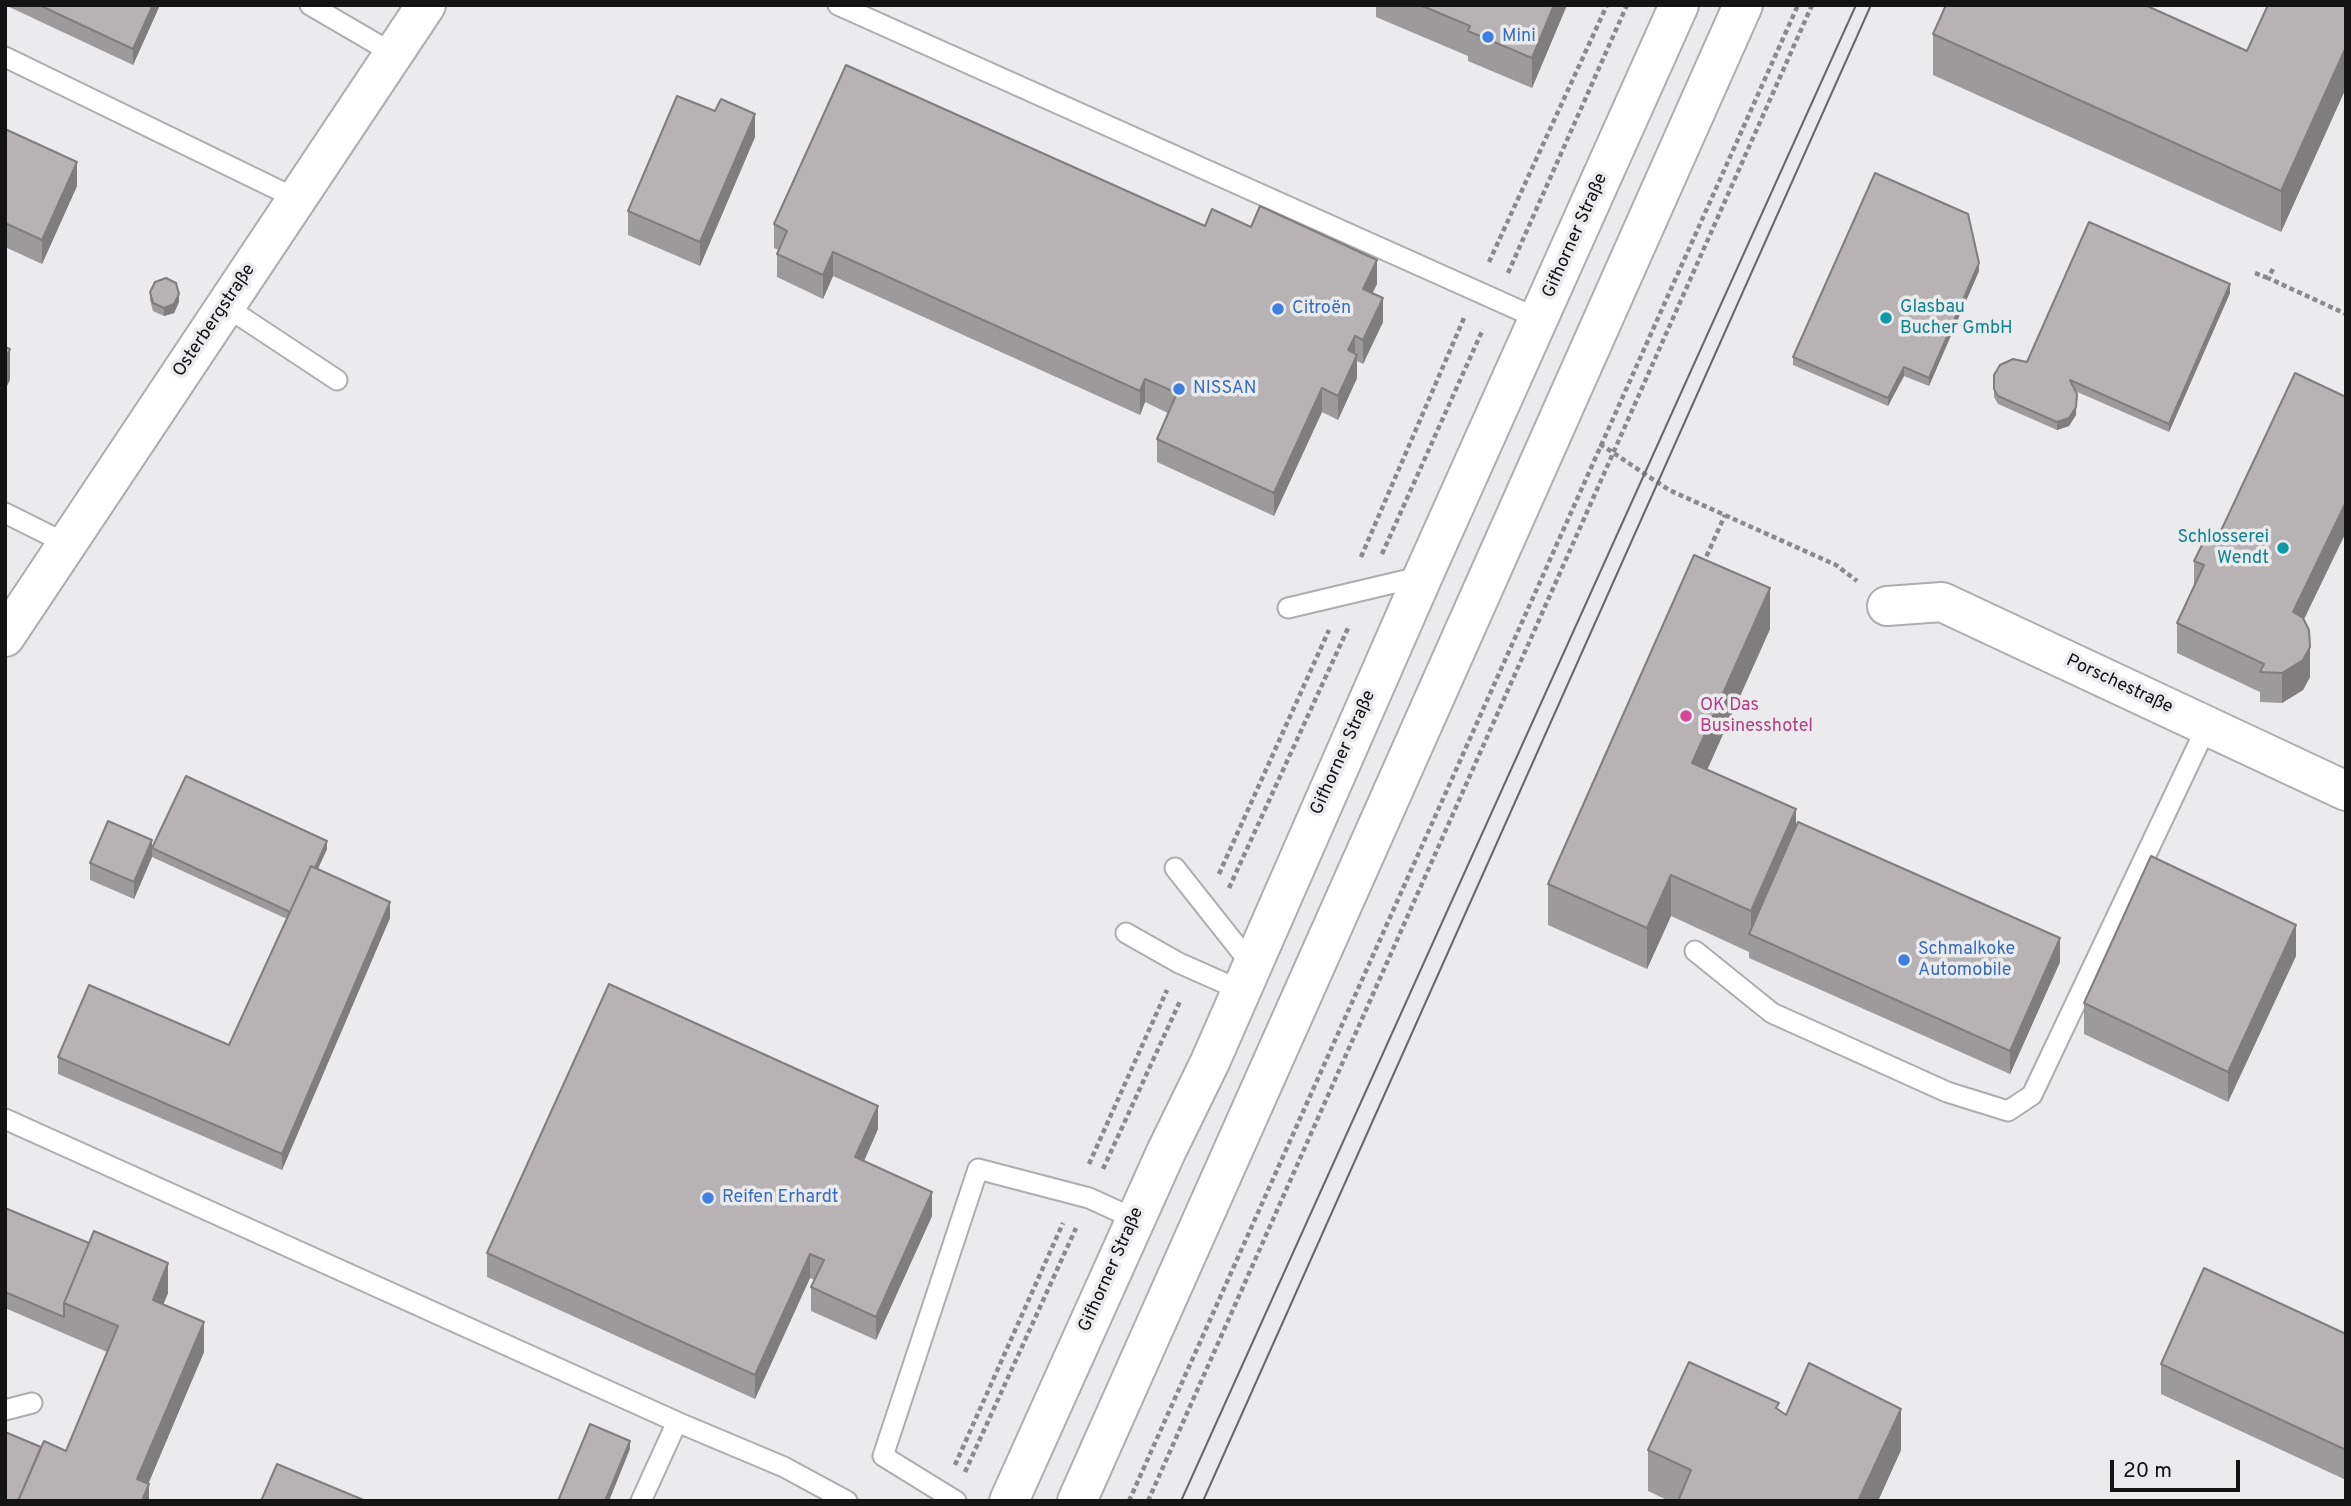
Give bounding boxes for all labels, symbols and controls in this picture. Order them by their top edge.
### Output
place label: Mini [1502,26,1536,48]
marker: Mini [1480,29,1496,45]
street label: Gifhorner Straße [1539,170,1613,302]
street label: Osterbergstraße [169,261,261,381]
place label: Glasbau Bucher GmbH [1900,297,2013,340]
place label: Citroën [1292,298,1351,320]
marker: Citroën [1270,301,1286,317]
marker: Glasbau Bucher GmbH [1878,310,1894,326]
place label: NISSAN [1193,378,1256,400]
marker: NISSAN [1171,381,1187,397]
place label: Schlosserei Wendt [2177,527,2269,570]
marker: Schlosserei Wendt [2275,540,2291,556]
street label: Porschestraße [2062,651,2176,719]
street label: Gifhorner Straße [1307,687,1381,819]
place label: OK Das Businesshotel [1700,695,1813,738]
marker: OK Das Businesshotel [1678,708,1694,724]
place label: Schmalkoke Automobile [1918,939,2015,982]
marker: Schmalkoke Automobile [1896,952,1912,968]
place label: Reifen Erhardt [722,1187,839,1209]
marker: Reifen Erhardt [700,1190,716,1206]
street label: Gifhorner Straße [1075,1204,1149,1336]
scale bar [2113,1446,2242,1490]
text: 20 m [2123,1458,2172,1485]

